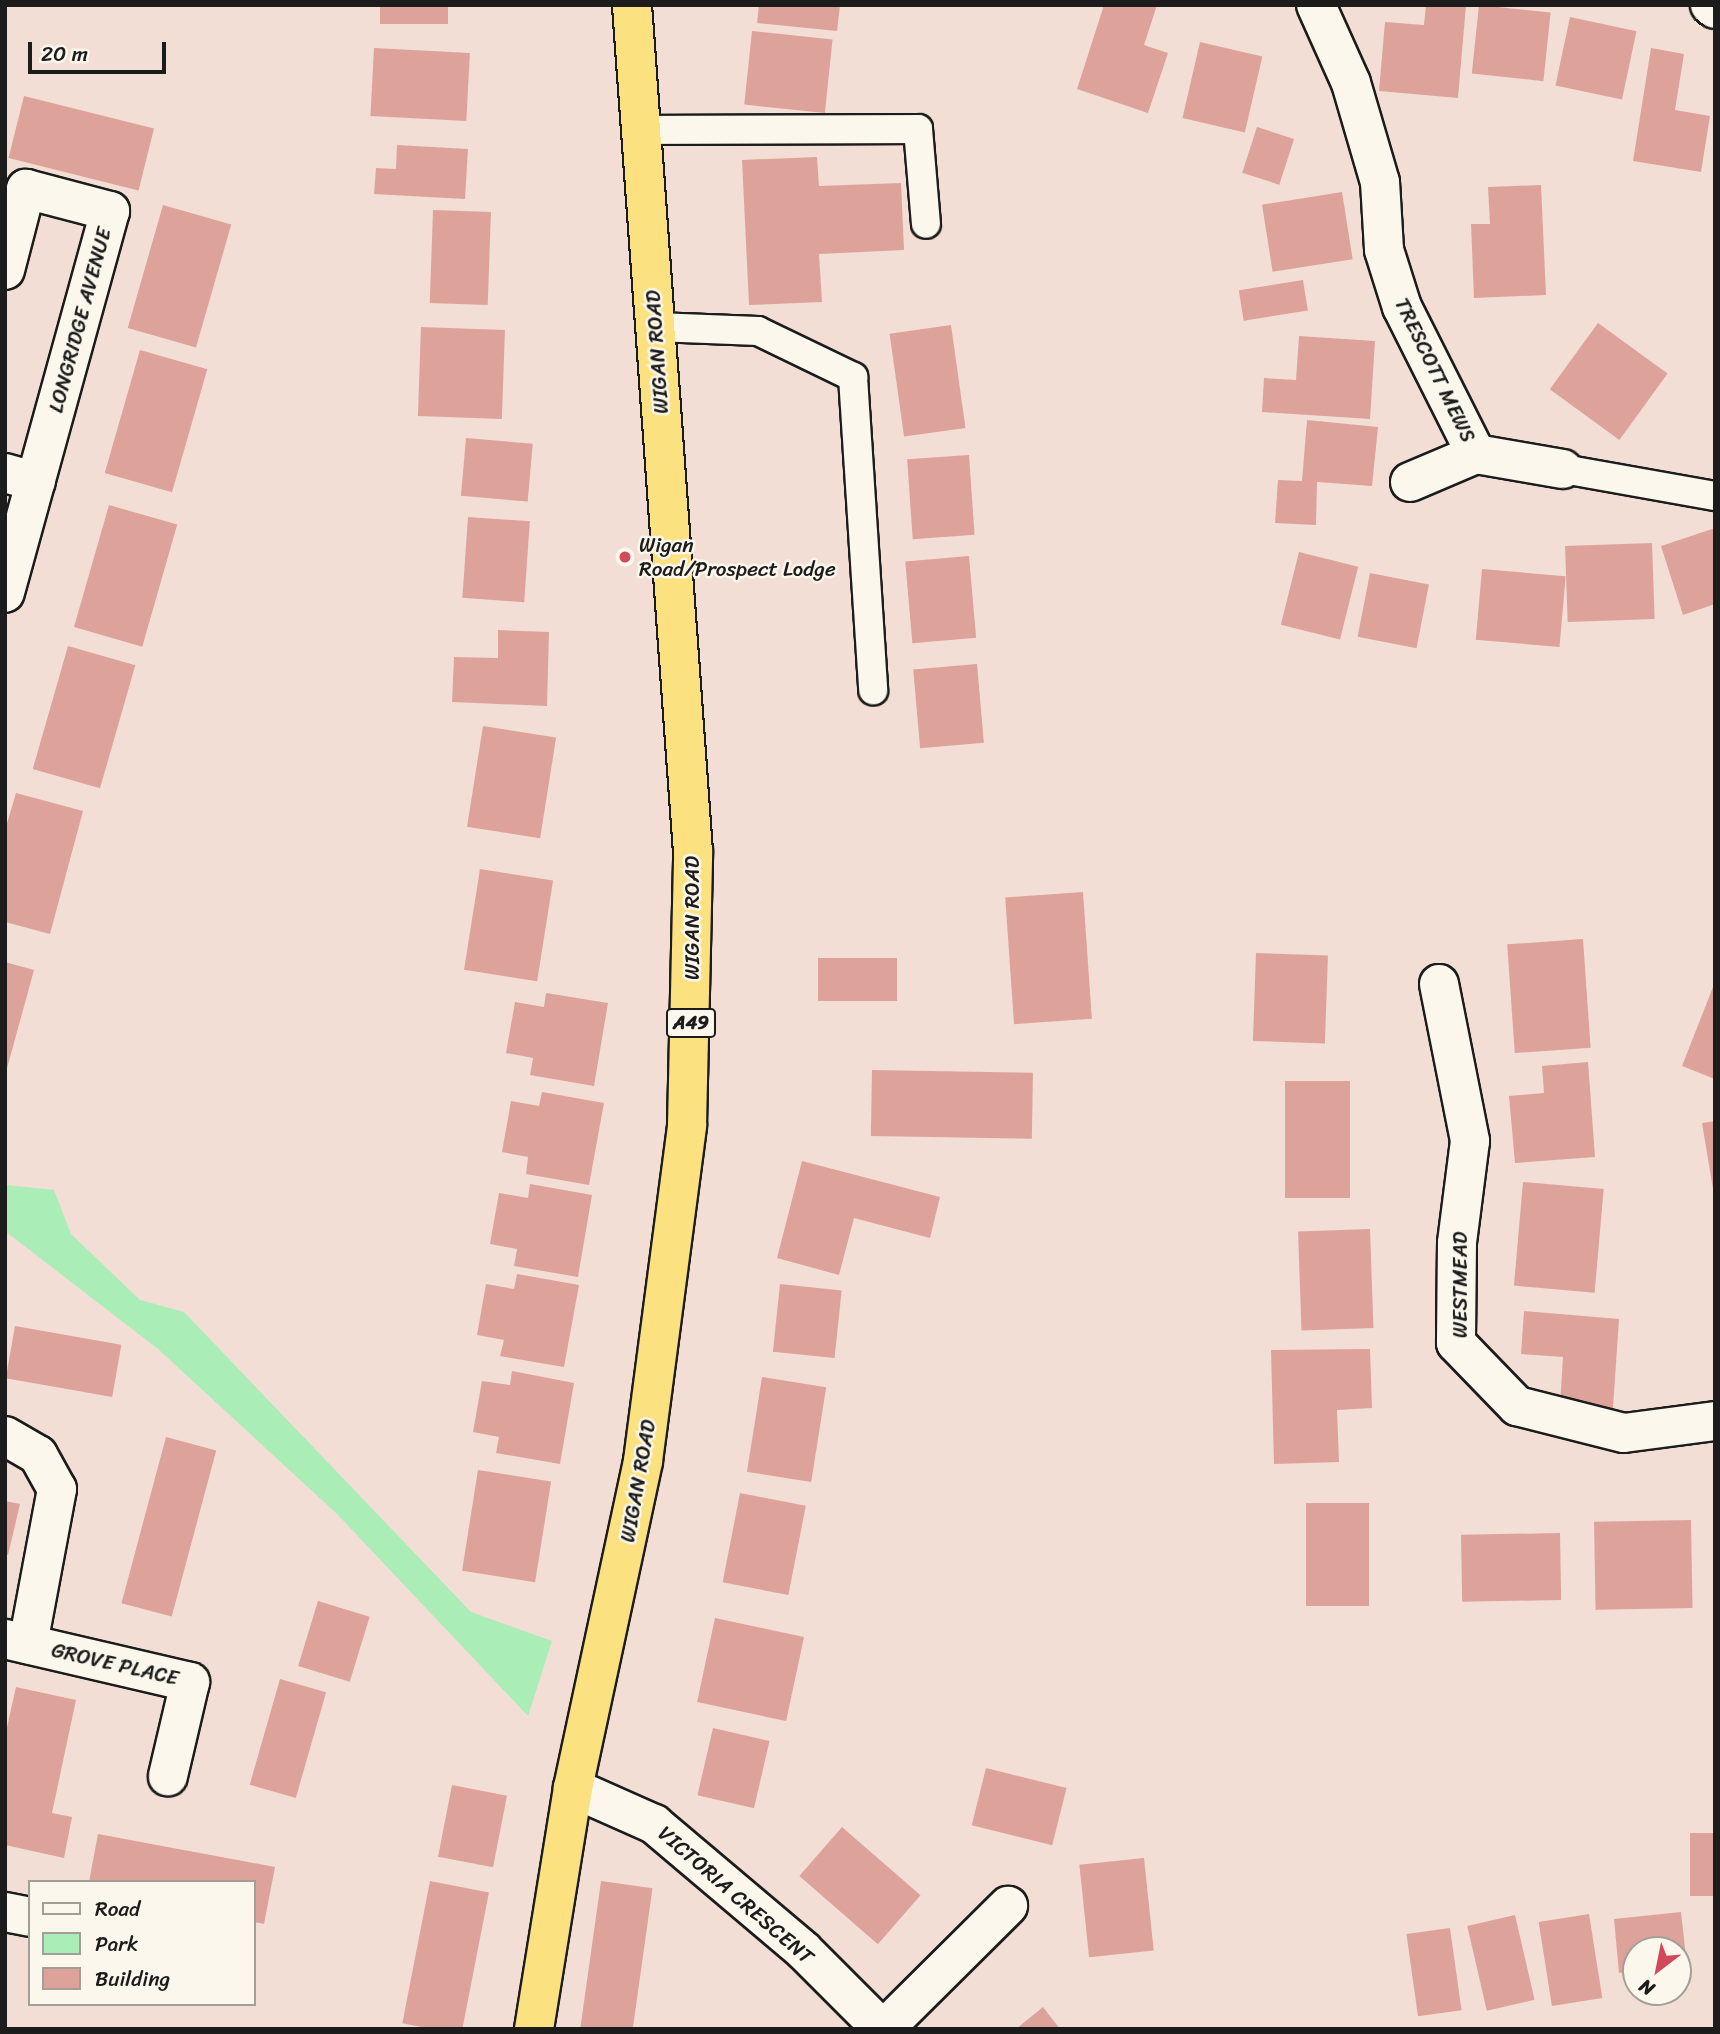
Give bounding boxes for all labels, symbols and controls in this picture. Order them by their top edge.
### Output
scale bar [32,28,170,72]
text: 20 m [41,35,88,73]
street label: LONGRIDGE AVENUE [43,225,117,415]
street label: WIGAN ROAD [640,289,674,415]
street label: TRESCOTT MEWS [1389,294,1481,446]
place label: Wigan Road/Prospect Lodge [639,532,836,582]
marker: Wigan Road/Prospect Lodge [617,549,633,565]
street label: WIGAN ROAD [679,856,705,980]
road number: A49 [665,1007,717,1038]
street label: WESTMEAD [1447,1232,1473,1338]
street label: WIGAN ROAD [615,1418,661,1544]
street label: GROVE PLACE [49,1637,181,1691]
street label: VICTORIA CRESCENT [654,1822,818,1968]
legend [28,1880,256,2006]
text: Road [95,1890,140,1928]
text: Park [95,1925,138,1963]
north arrow [1622,1936,1692,2006]
text: Building [95,1960,170,1998]
text: N [1632,1970,1661,2005]

